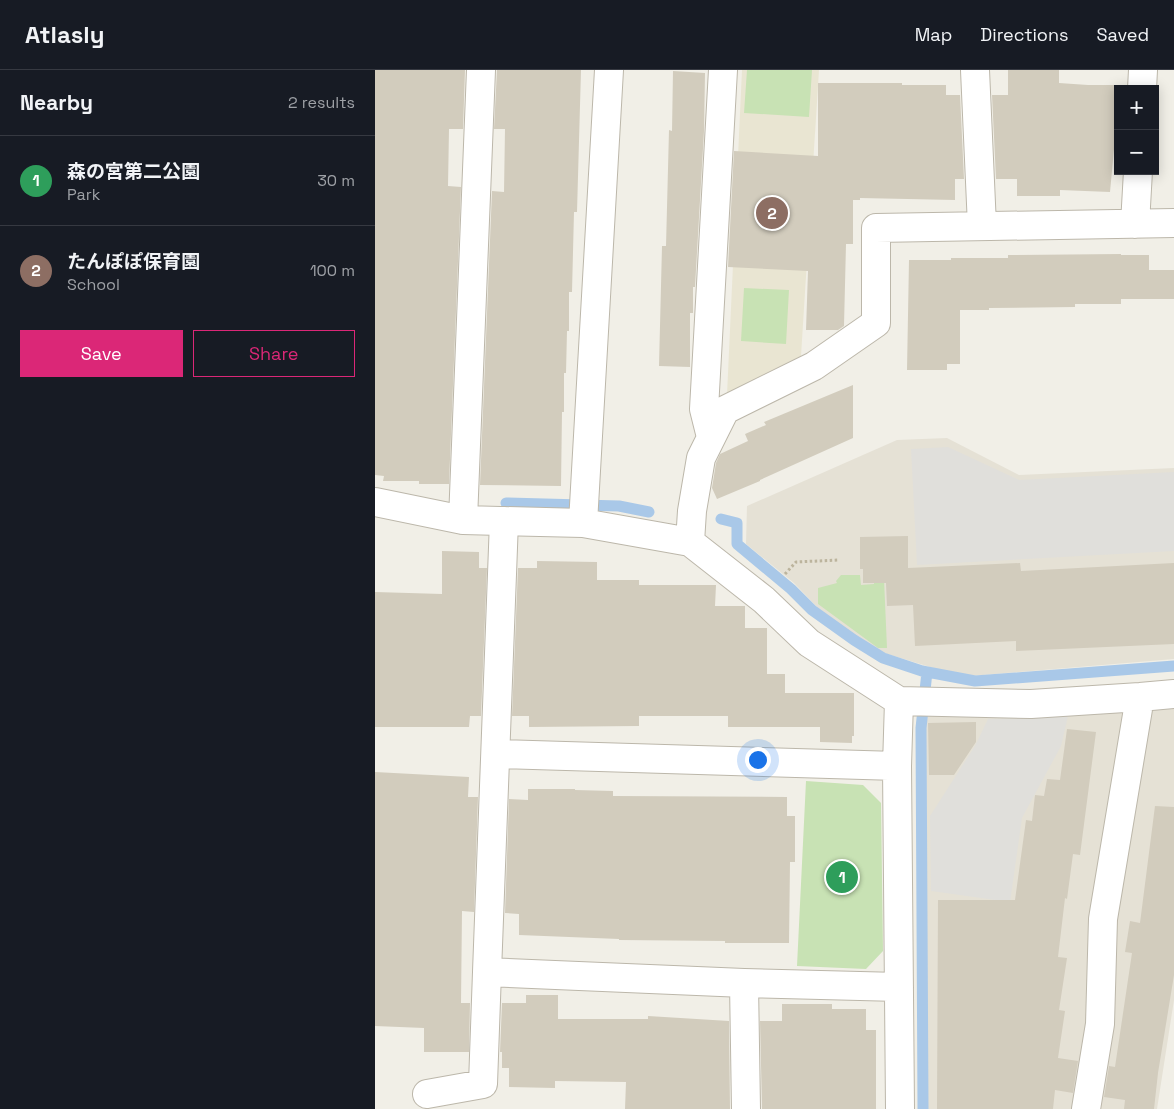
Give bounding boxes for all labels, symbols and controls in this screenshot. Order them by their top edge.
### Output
text: Atlasly [25,19,104,50]
text: Map [915,23,952,46]
text: Directions [980,23,1069,46]
text: Saved [1097,23,1149,46]
map controls [1114,85,1159,175]
button: + [1114,85,1159,130]
text: Nearby [20,89,93,116]
text: 2 results [288,92,355,113]
button: − [1114,130,1159,175]
text: 森の宮第二公園 [67,159,200,184]
text: 1 [32,170,40,191]
text: 30 m [317,170,355,191]
text: Park [67,184,100,205]
pin: 2 [756,194,788,232]
text: たんぽぽ保育園 [67,249,200,274]
text: 2 [31,260,41,281]
text: 100 m [310,260,355,281]
text: School [67,274,120,295]
button: Save [20,330,183,377]
button: Share [193,330,355,377]
your location [745,747,771,773]
pin: 1 [826,858,858,896]

